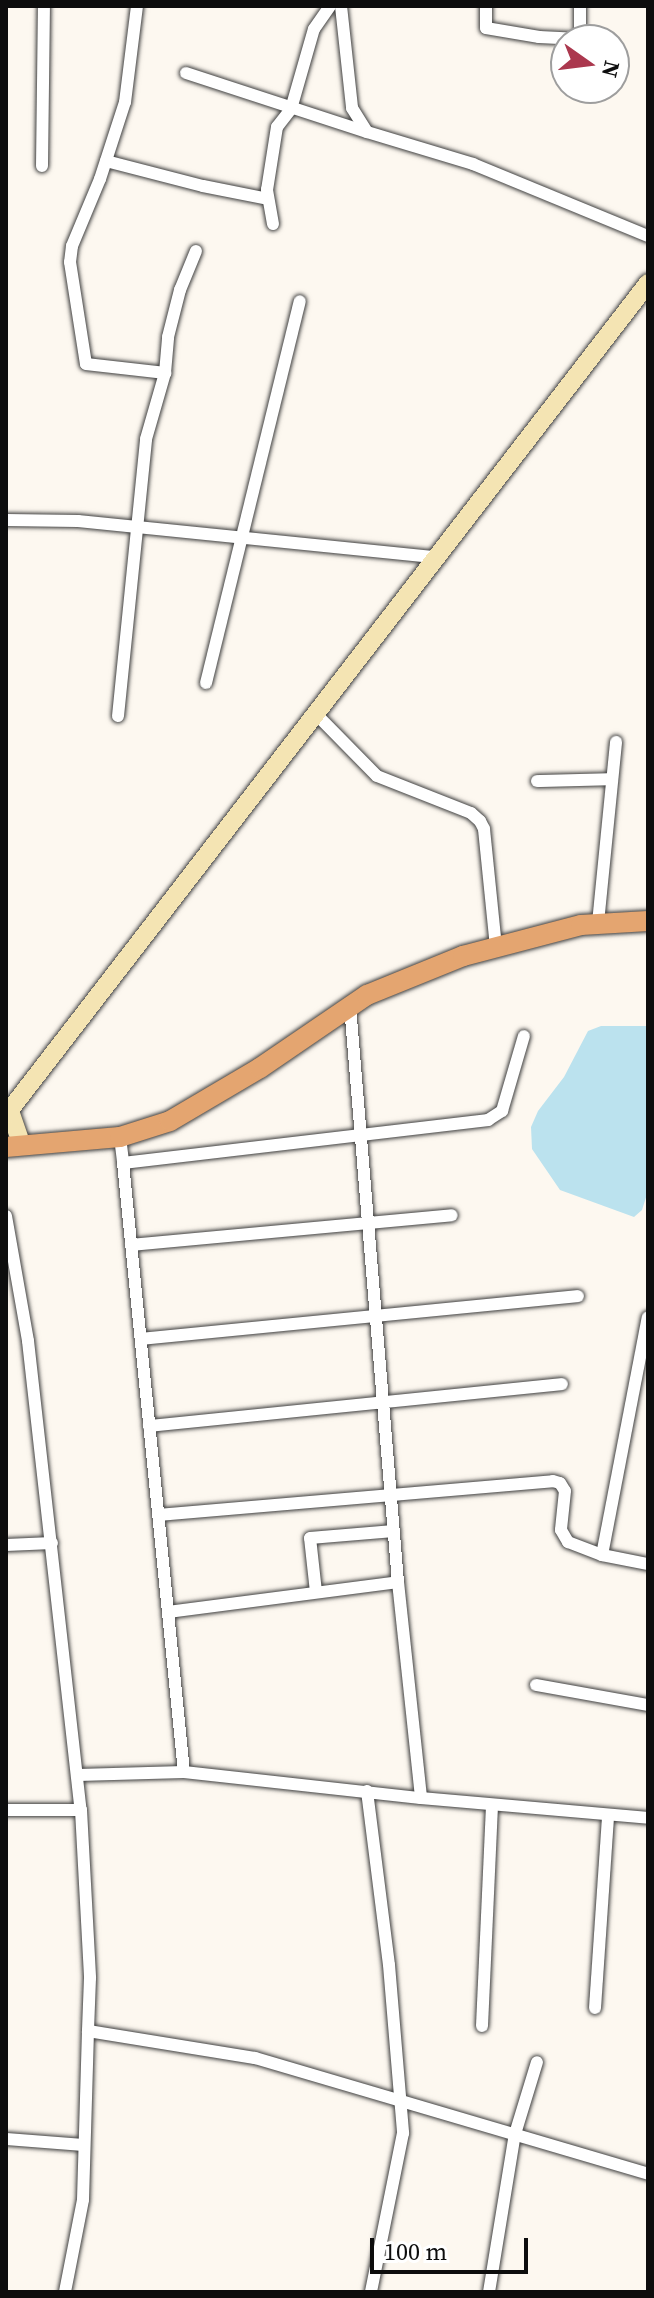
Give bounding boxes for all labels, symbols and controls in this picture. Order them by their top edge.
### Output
north arrow [550,24,630,104]
text: N [595,58,628,81]
scale bar [374,2222,532,2272]
text: 100 m [384,2235,447,2268]

